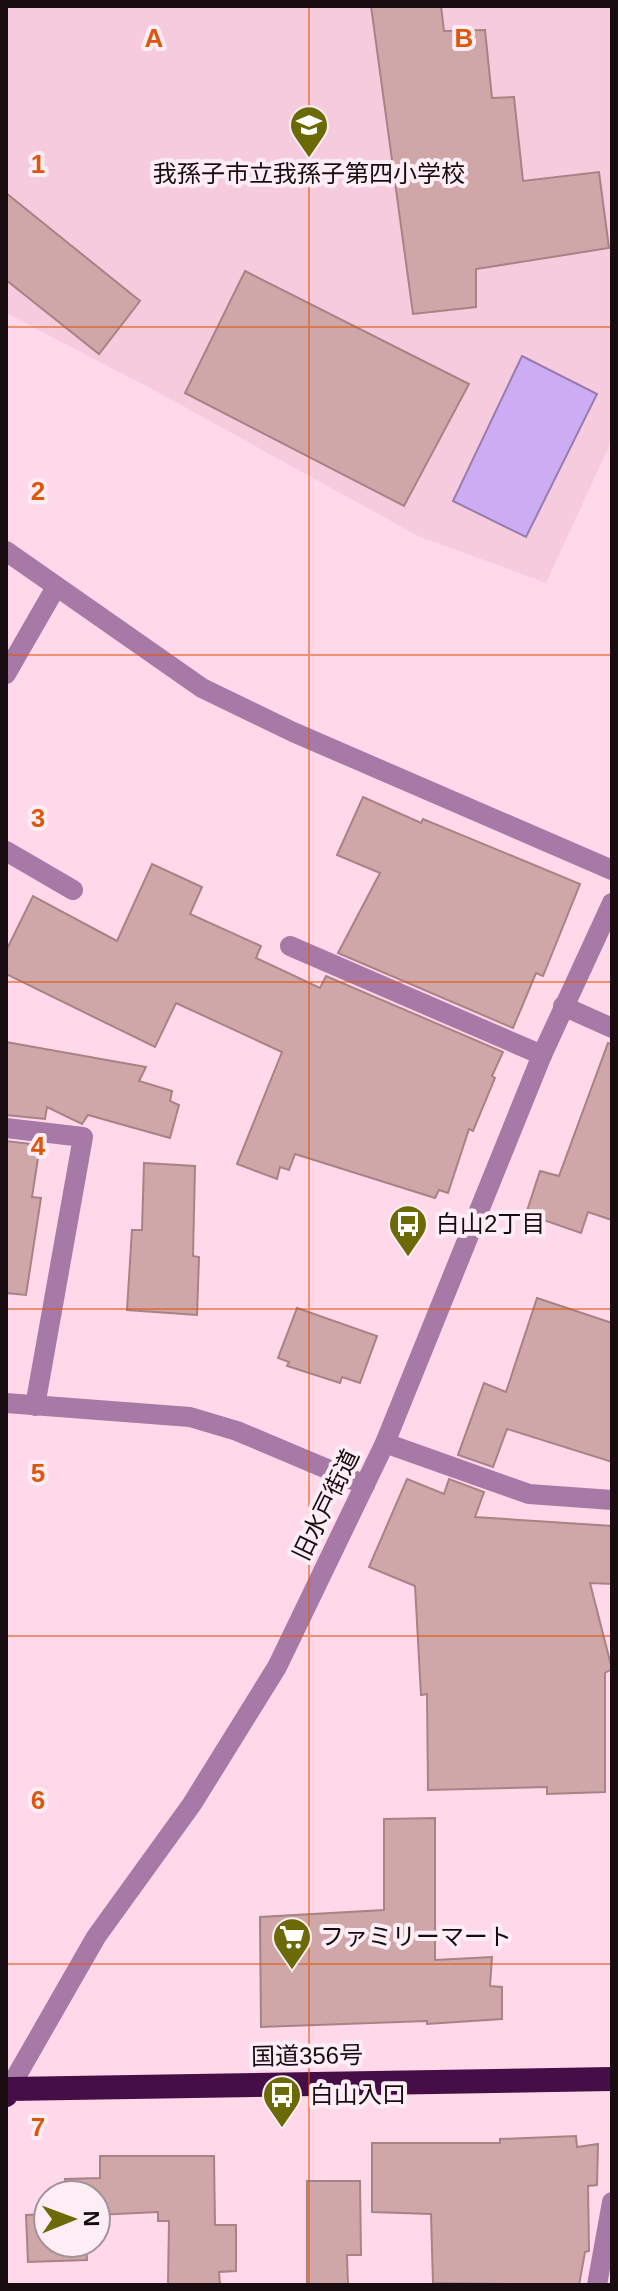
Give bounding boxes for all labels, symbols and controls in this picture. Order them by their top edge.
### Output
text: A [145,23,164,53]
text: B [455,23,473,53]
school or university icon: 我孫子市立我孫子第四小学校 [288,104,330,159]
text: 1 [31,149,45,179]
place label: 我孫子市立我孫子第四小学校 [153,160,465,187]
text: 2 [31,476,45,506]
text: 3 [31,803,45,833]
text: 4 [31,1131,46,1161]
bus stop icon: 白山2丁目 [387,1203,429,1258]
place label: 白山2丁目 [436,1210,545,1237]
street label: 旧水戸街道 [287,1445,364,1565]
text: 5 [31,1458,45,1488]
text: 6 [31,1785,45,1815]
supermarket icon: ファミリーマート [271,1916,313,1971]
place label: ファミリーマート [320,1923,512,1950]
street label: 国道356号 [251,2041,363,2070]
bus stop icon: 白山入口 [261,2074,303,2129]
place label: 白山入口 [310,2081,406,2108]
text: 7 [31,2112,45,2142]
north arrow [32,2179,112,2259]
text: N [79,2210,104,2227]

